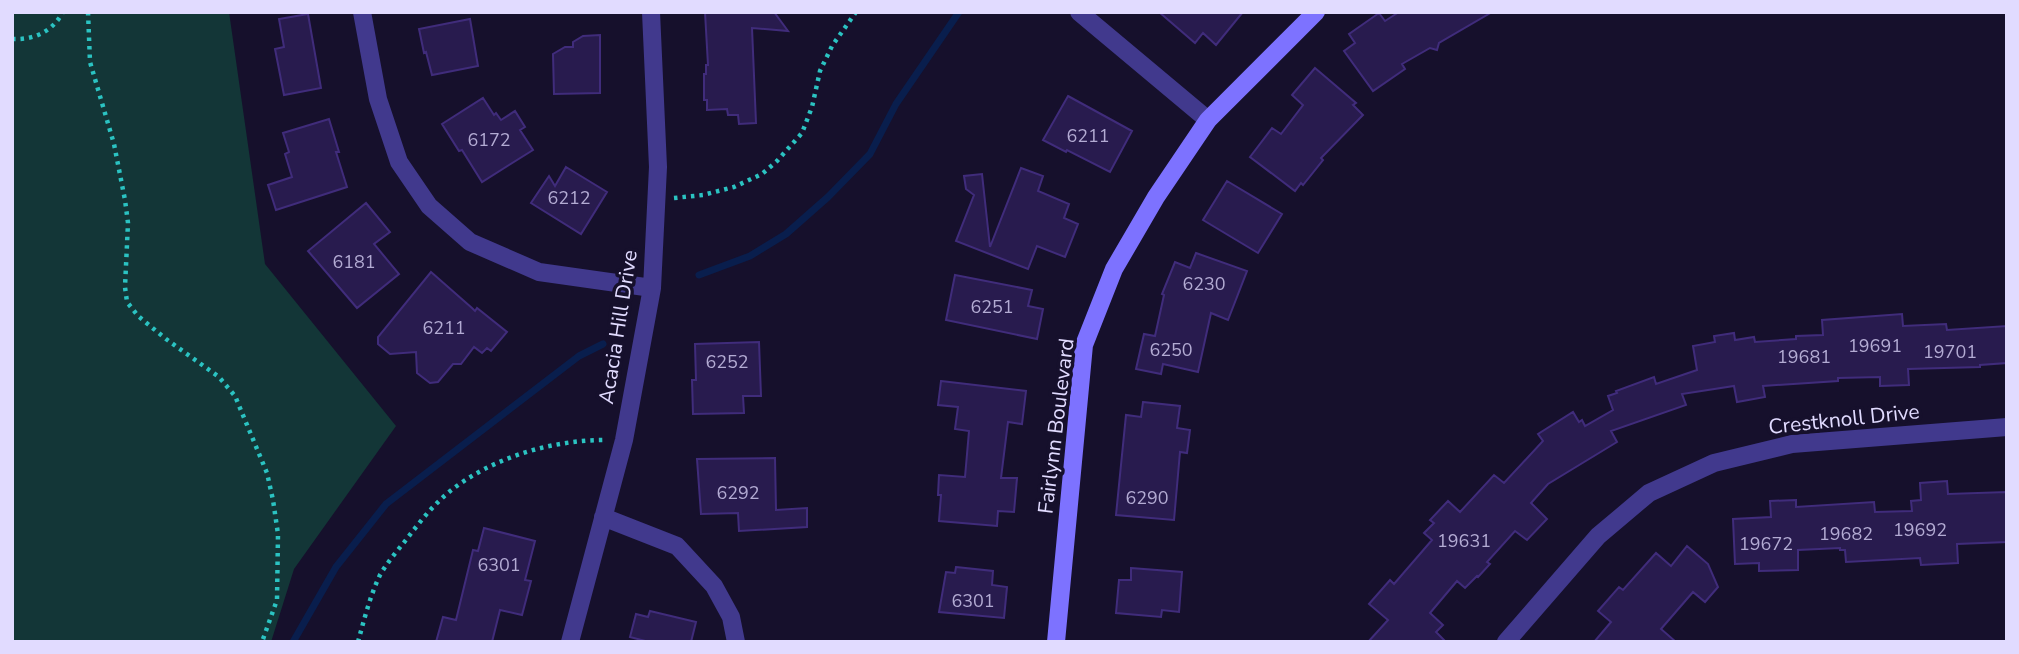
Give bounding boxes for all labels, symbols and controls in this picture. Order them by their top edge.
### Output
house number: 6211 [1066,124,1110,148]
house number: 6172 [467,128,511,152]
house number: 6212 [547,186,591,210]
street label: Acacia Hill Drive [592,248,644,406]
house number: 6181 [332,250,376,274]
house number: 6230 [1182,272,1226,296]
house number: 6251 [970,295,1014,319]
house number: 6211 [422,316,466,340]
house number: 19691 [1848,334,1902,358]
street label: Fairlynn Boulevard [1031,337,1081,515]
house number: 6250 [1149,338,1193,362]
house number: 19701 [1923,340,1977,364]
house number: 19681 [1777,345,1831,369]
house number: 6252 [705,350,749,374]
street label: Crestknoll Drive [1767,397,1921,441]
house number: 6292 [716,481,760,505]
house number: 6290 [1125,486,1169,510]
house number: 19692 [1893,518,1947,542]
house number: 19682 [1819,522,1873,546]
house number: 19631 [1437,529,1491,553]
house number: 19672 [1739,532,1793,556]
house number: 6301 [477,553,521,577]
house number: 6301 [951,589,995,613]

